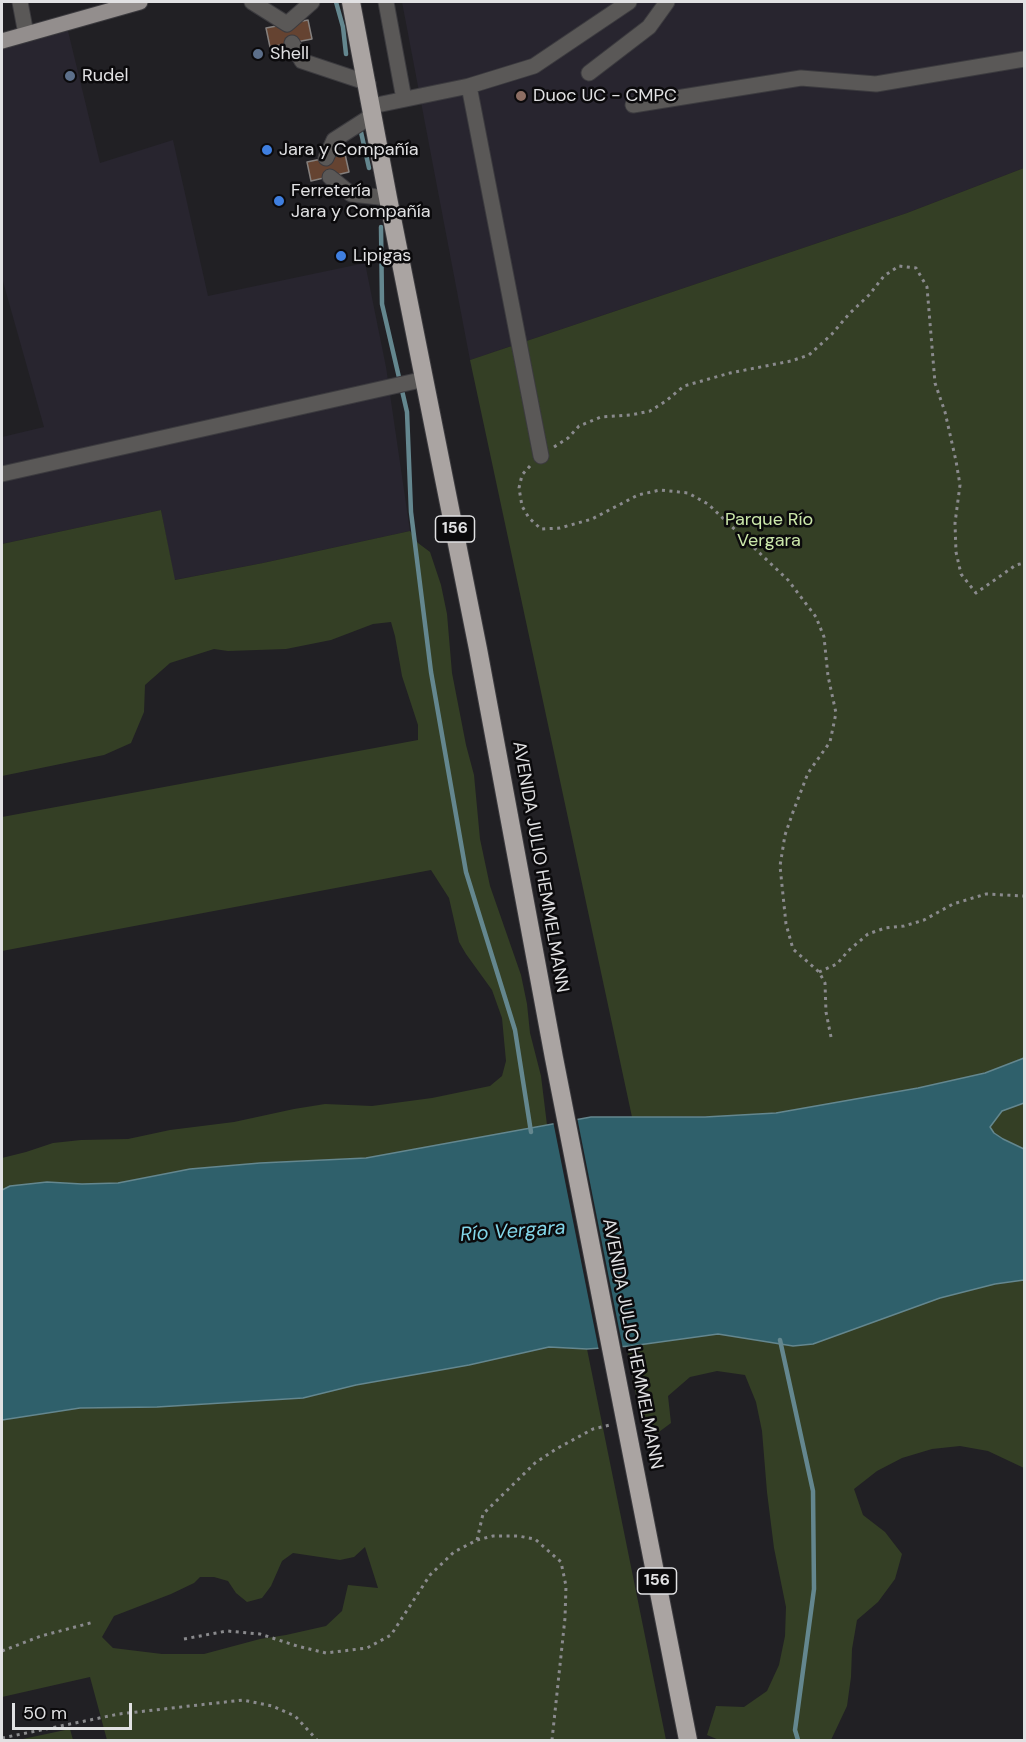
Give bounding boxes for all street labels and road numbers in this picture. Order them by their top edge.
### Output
road number: 156 [436,516,474,542]
street label: AVENIDA JULIO HEMMELMANN [507,740,573,994]
street label: AVENIDA JULIO HEMMELMANN [597,1217,667,1471]
road number: 156 [638,1568,676,1594]

